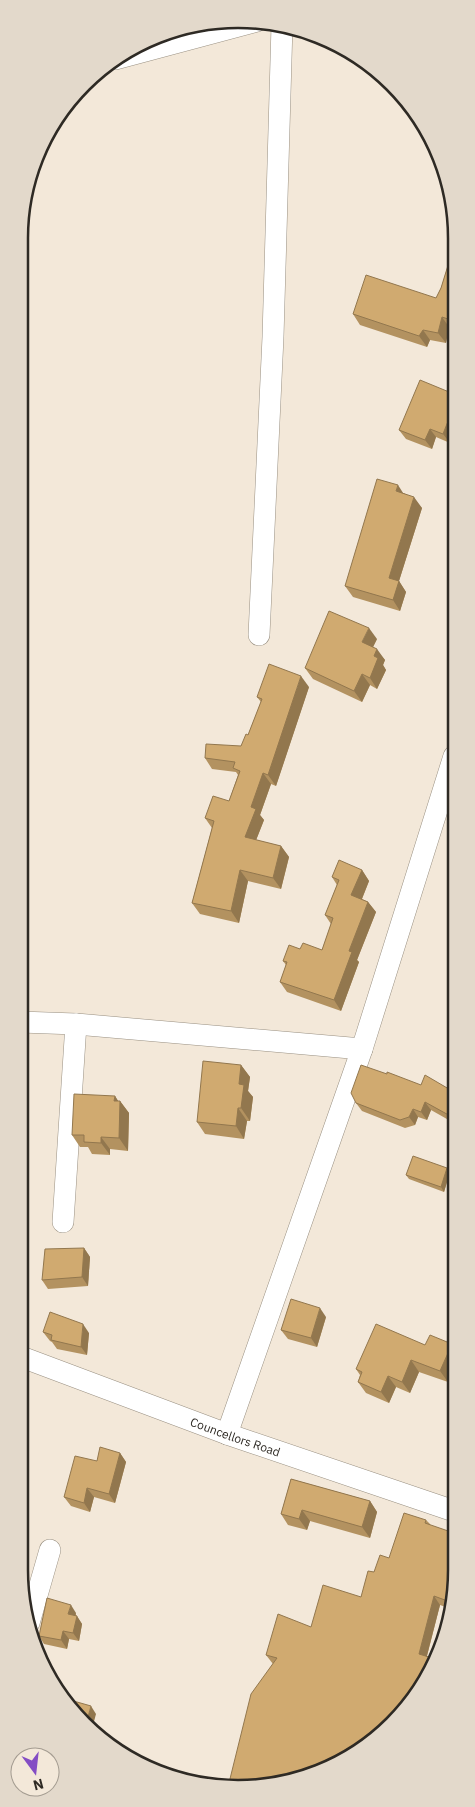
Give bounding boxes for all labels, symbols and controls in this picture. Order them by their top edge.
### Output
street label: Councellors Road [188,1414,282,1459]
north arrow [10,1747,60,1797]
text: N [31,1775,46,1795]

